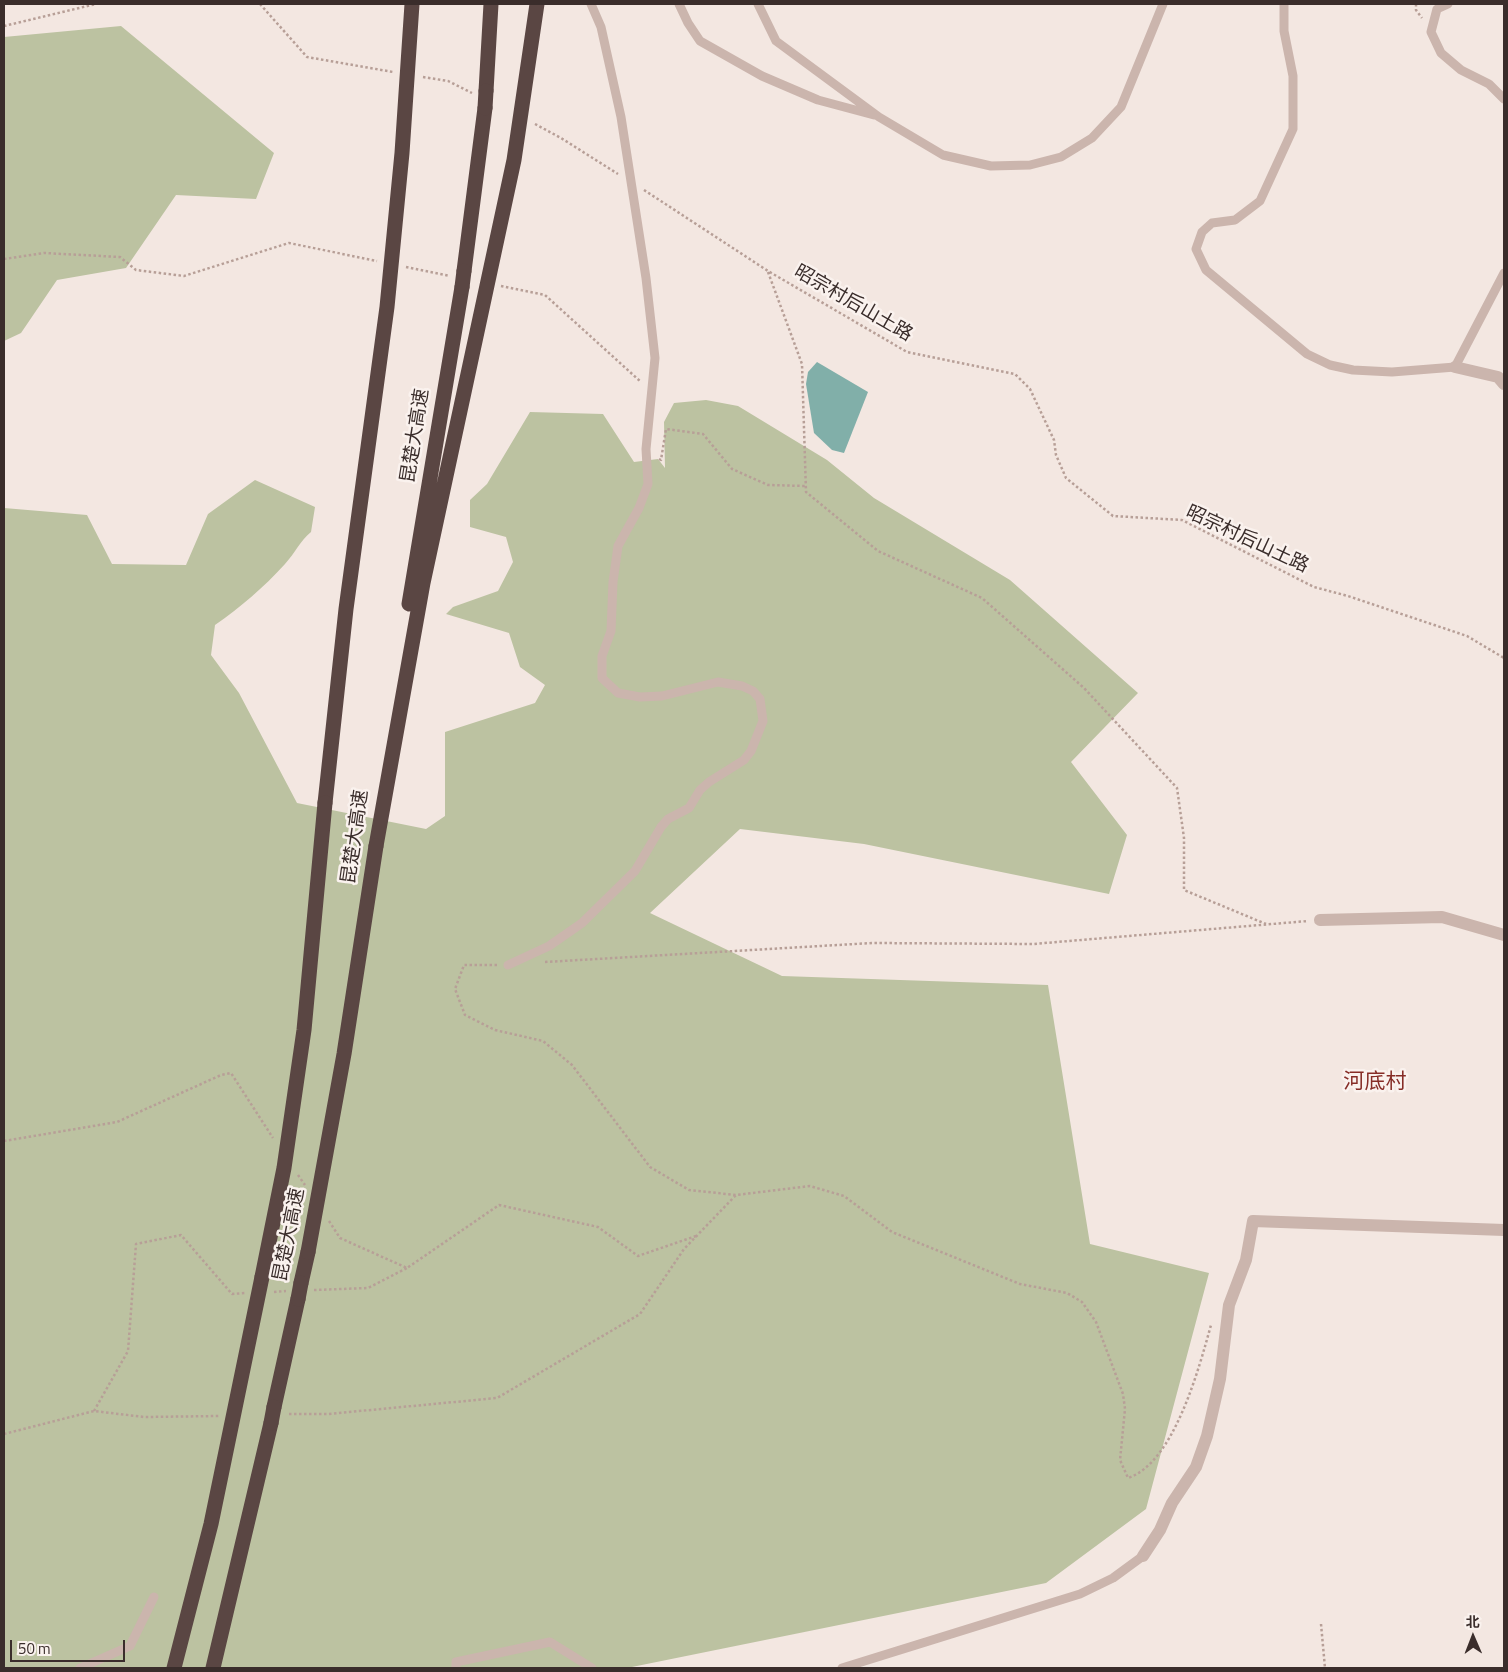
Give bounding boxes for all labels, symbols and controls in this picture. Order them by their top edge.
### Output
street label: 昭宗村后山土路 [790,261,916,347]
street label: 昆楚大高速 [397,387,435,485]
street label: 昭宗村后山土路 [1182,502,1312,578]
street label: 昆楚大高速 [338,788,374,886]
district label: 河底村 [1344,1070,1406,1096]
street label: 昆楚大高速 [270,1186,310,1284]
text: 北 [1466,1611,1480,1632]
north arrow [1448,1612,1498,1662]
scale bar [12,1630,128,1662]
text: 50 m [18,1637,51,1660]

